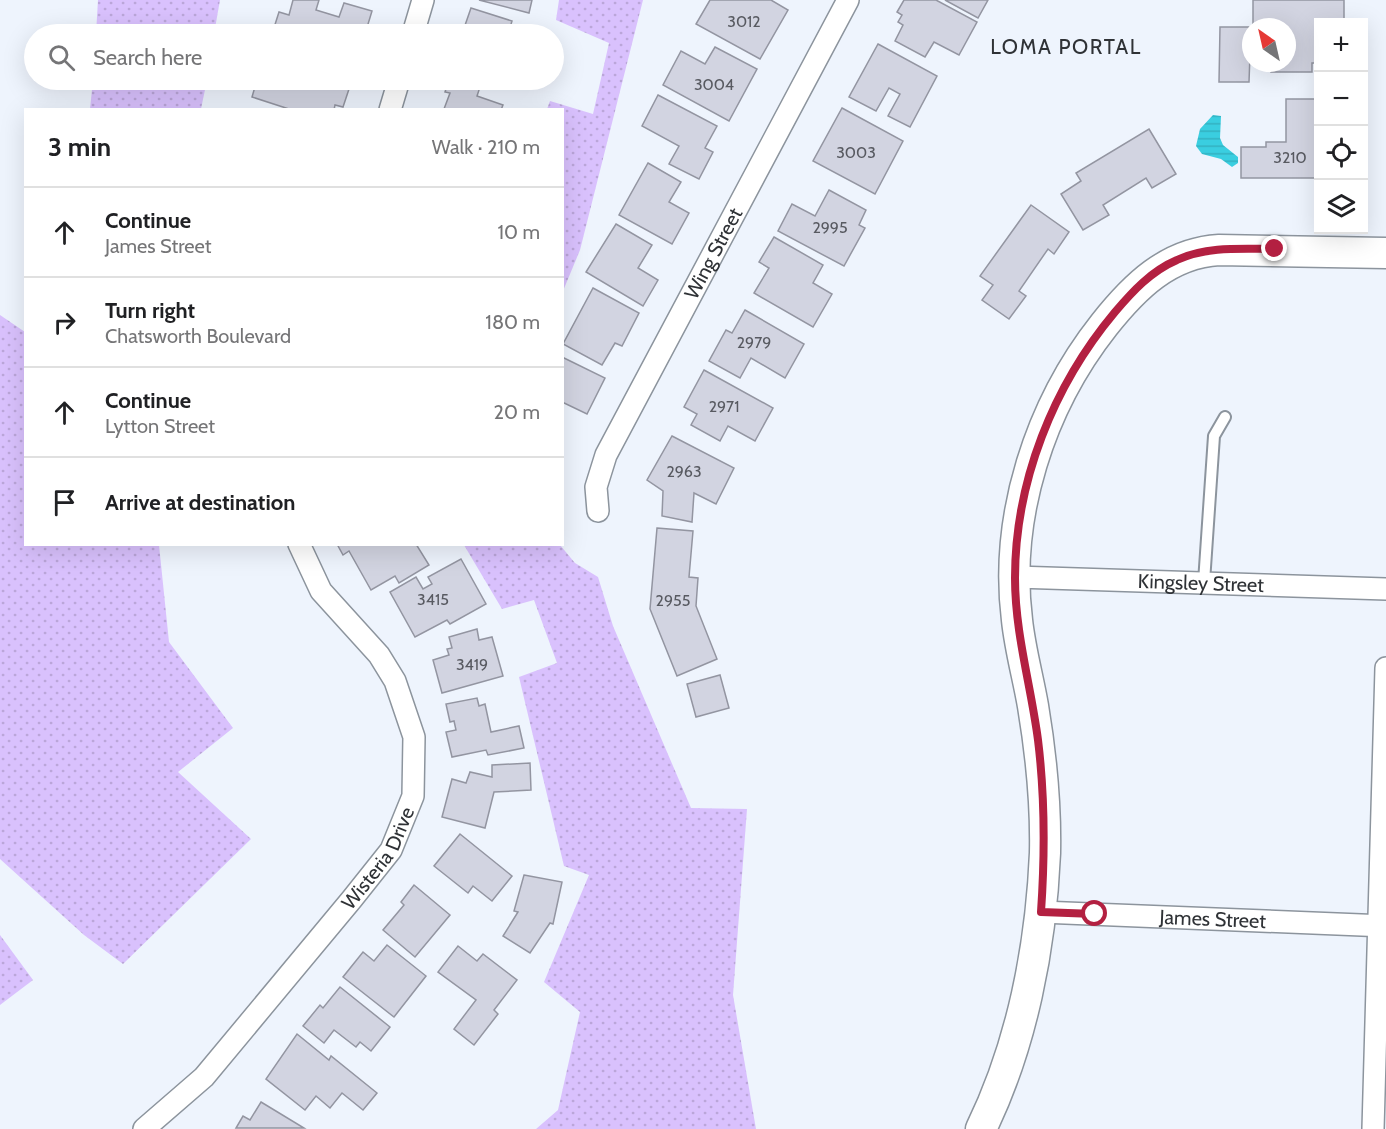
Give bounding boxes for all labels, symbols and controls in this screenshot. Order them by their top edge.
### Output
house number: 3012 [727,12,761,31]
north arrow [1242,18,1296,72]
map controls [1314,18,1368,234]
button: + [1314,18,1368,72]
search box [24,24,564,90]
district label: LOMA PORTAL [990,34,1142,59]
icon: search [45,41,78,74]
text: Search here [93,44,202,71]
button: − [1314,72,1368,126]
house number: 3004 [694,75,734,94]
button: locate [1314,126,1368,180]
text: 3 min [48,131,111,163]
text: Walk · 210 m [432,135,540,159]
house number: 3003 [836,143,876,162]
house number: 3210 [1273,148,1307,167]
button: layers [1314,180,1368,234]
street label: Wing Street [679,203,747,303]
text: Continue [105,207,191,234]
icon: ahead [48,216,81,249]
house number: 2995 [812,218,848,237]
text: 10 m [497,220,540,244]
text: James Street [105,234,211,258]
route end [1261,235,1287,261]
text: Turn right [105,297,195,324]
icon: right [48,306,81,339]
text: 180 m [485,310,540,334]
text: Chatsworth Boulevard [105,324,291,348]
house number: 2979 [737,333,771,352]
text: Continue [105,387,191,414]
icon: ahead [48,396,81,429]
house number: 2971 [709,397,739,416]
text: 20 m [494,400,540,424]
text: Lytton Street [105,414,215,438]
house number: 2963 [666,462,702,481]
icon: arrive [48,486,81,519]
text: Arrive at destination [105,489,295,516]
street label: Kingsley Street [1137,569,1265,597]
house number: 3415 [417,590,449,609]
house number: 2955 [656,591,690,610]
house number: 3419 [456,655,488,674]
street label: Wisteria Drive [336,803,419,914]
route start [1081,900,1107,926]
street label: James Street [1158,905,1267,933]

